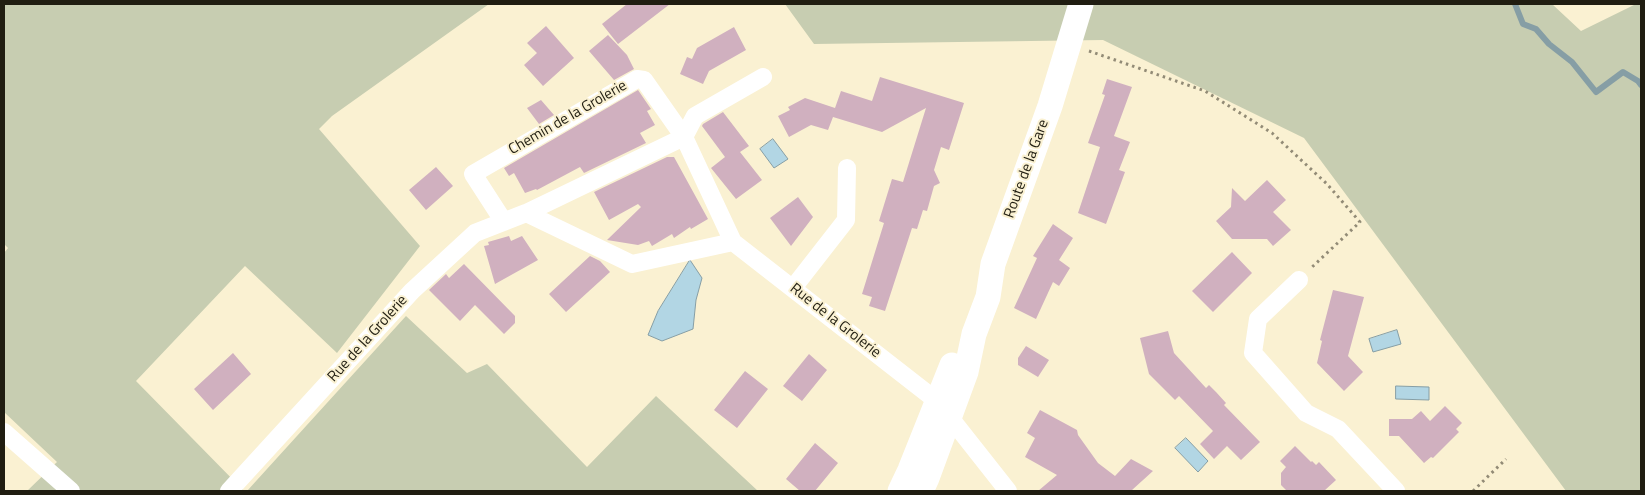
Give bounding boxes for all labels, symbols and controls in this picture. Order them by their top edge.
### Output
street label: Chemin de la Grolerie [506,77,630,159]
street label: Route de la Gare [1001,117,1053,221]
street label: Rue de la Grolerie [786,280,884,362]
street label: Rue de la Grolerie [324,292,412,386]

